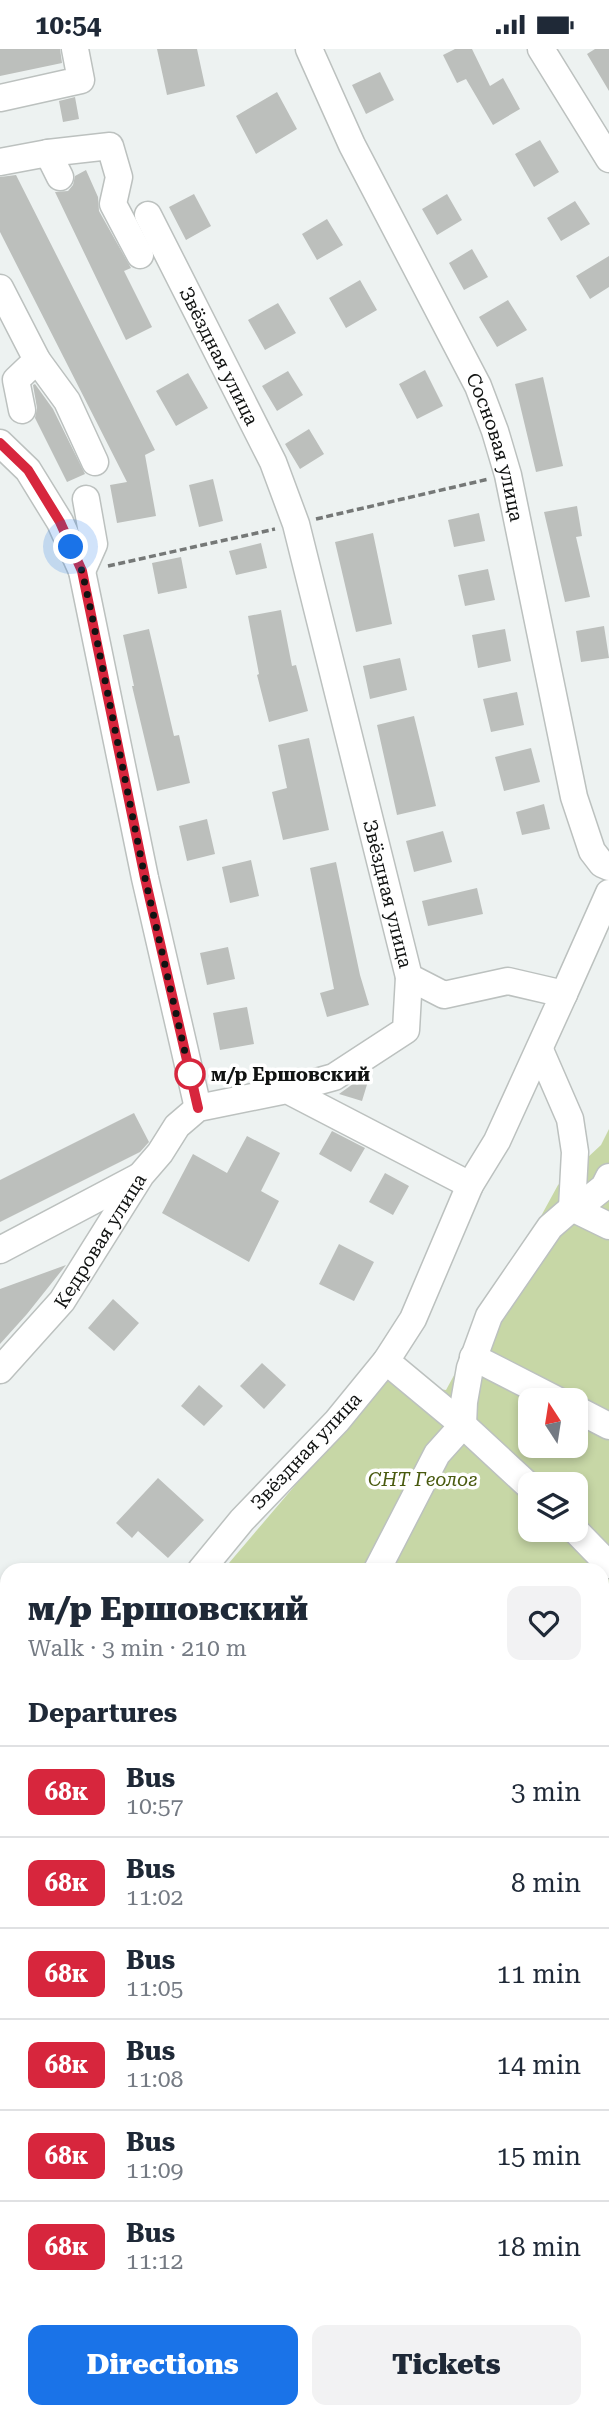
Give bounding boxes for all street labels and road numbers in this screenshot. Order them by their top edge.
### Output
street label: Звёздная улица [175,283,264,430]
street label: Сосновая улица [462,369,529,524]
street label: Звёздная улица [359,817,418,971]
street label: Кедровая улица [49,1168,151,1312]
street label: Звёздная улица [246,1387,367,1514]

